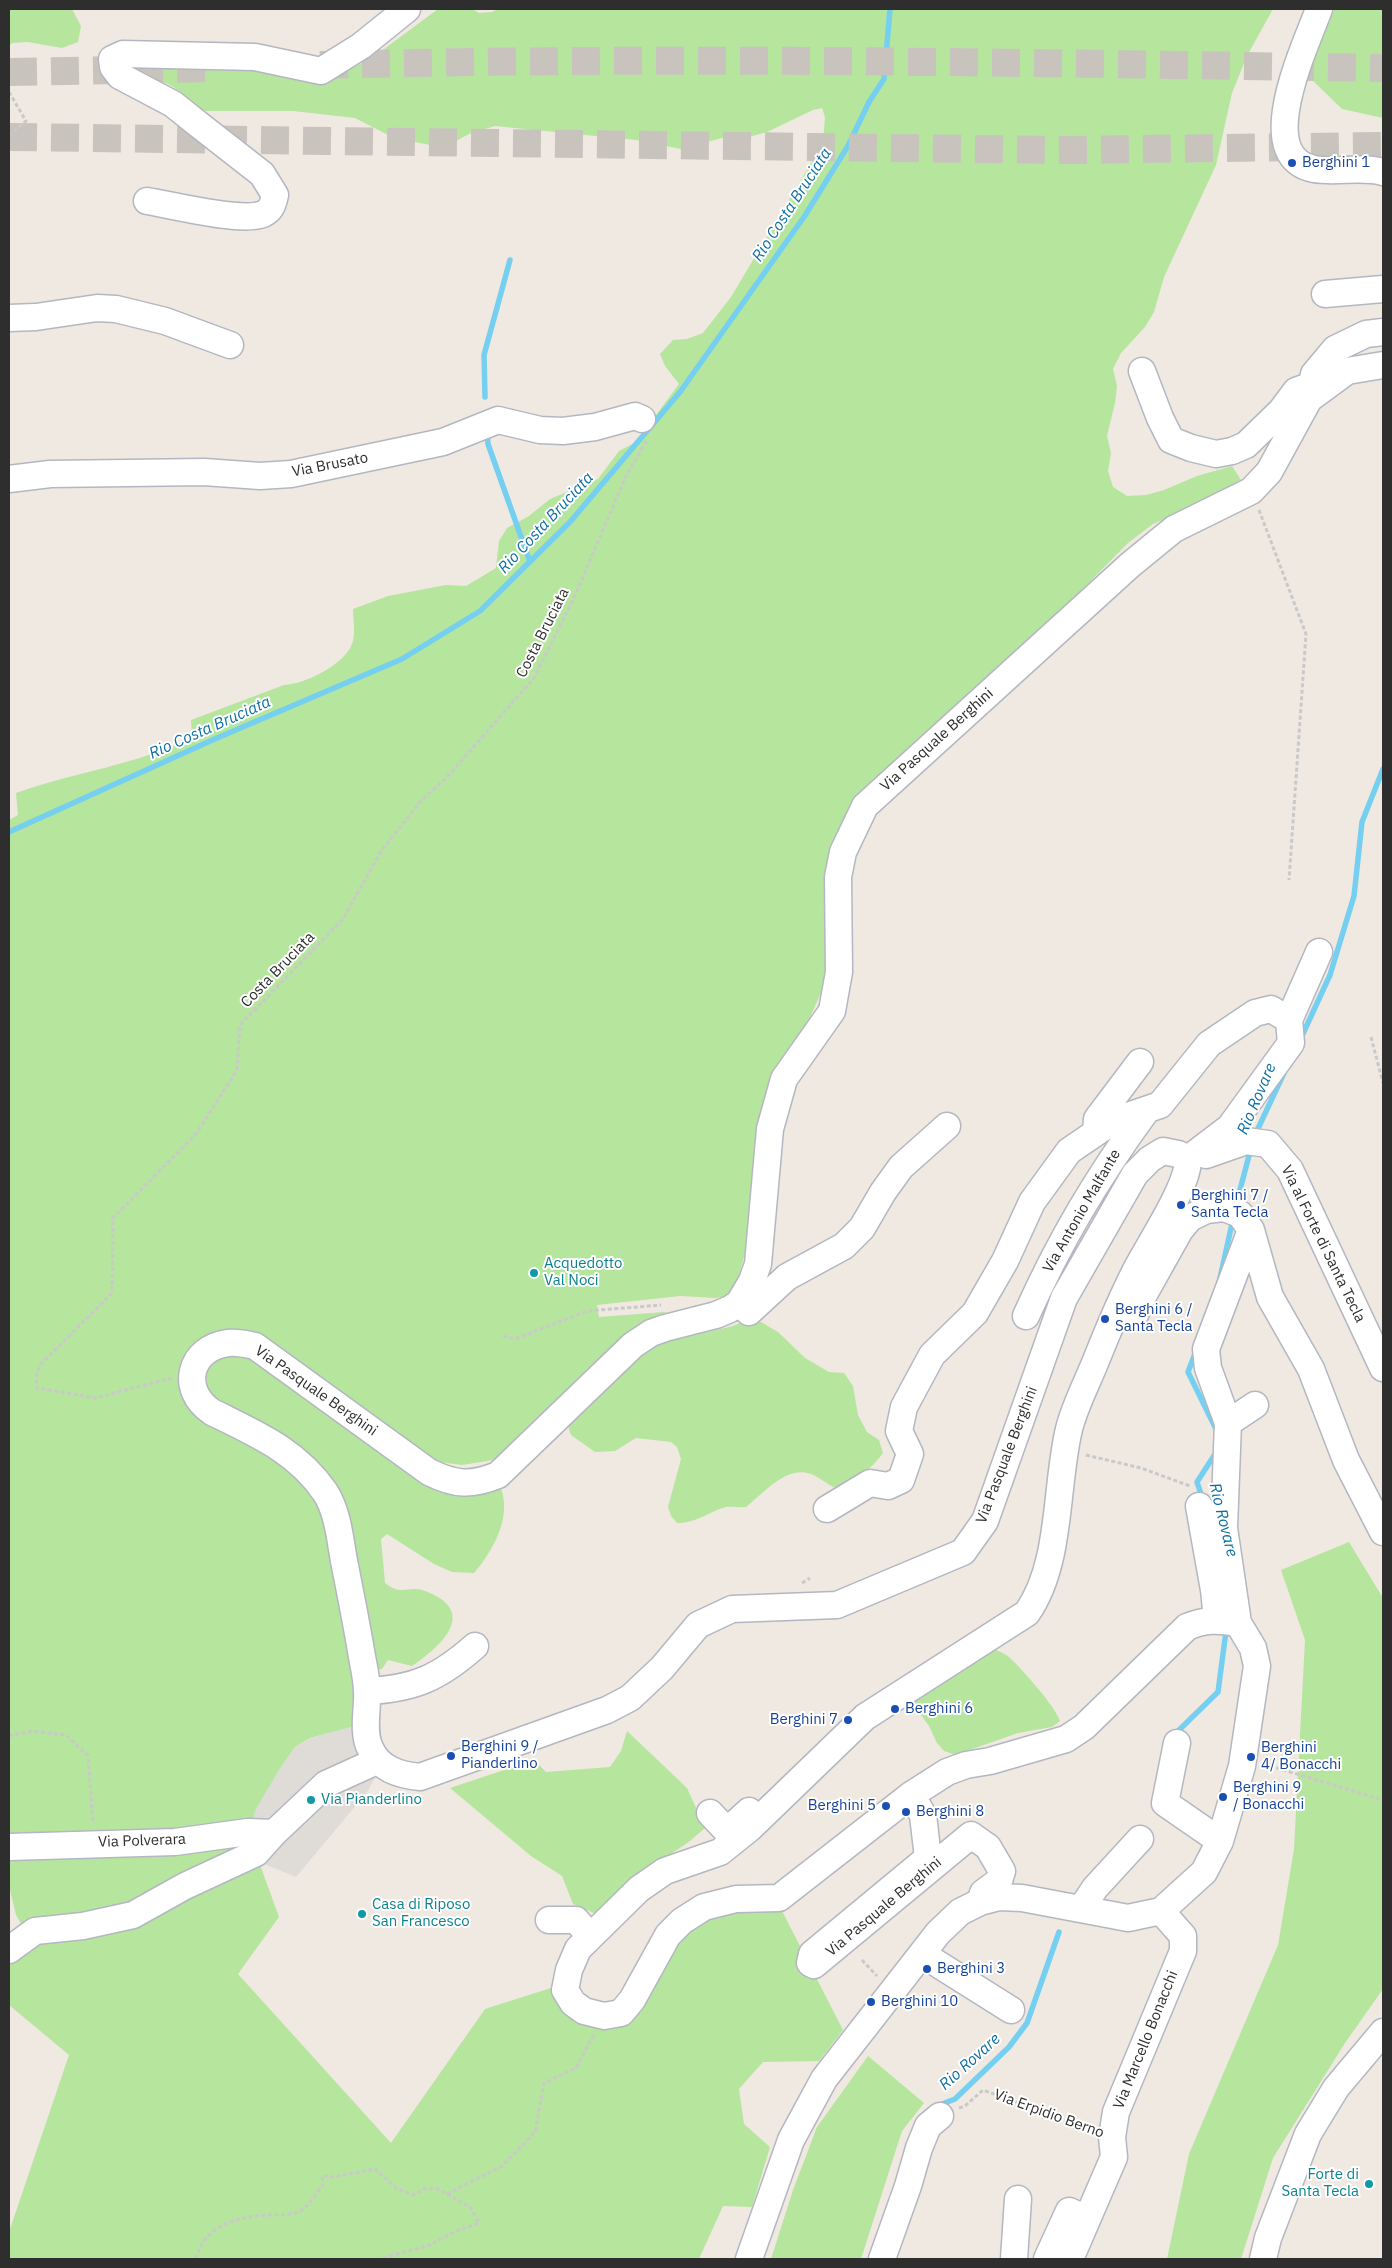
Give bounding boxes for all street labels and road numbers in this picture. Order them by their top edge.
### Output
street label: Via Brusato [290,449,370,481]
street label: Costa Bruciata [513,585,573,681]
street label: Via Pasquale Berghini [877,685,997,795]
street label: Costa Bruciata [237,928,319,1012]
street label: Via Antonio Malfante [1039,1146,1125,1276]
street label: Via al Forte di Santa Tecla [1277,1163,1369,1325]
street label: Via Pasquale Berghini [251,1342,381,1440]
street label: Via Pasquale Berghini [973,1384,1041,1526]
street label: Via Polverara [98,1830,186,1852]
street label: Via Pasquale Berghini [823,1853,945,1961]
street label: Via Marcello Bonacchi [1110,1968,1182,2112]
street label: Via Erpidio Berno [991,2086,1107,2142]

